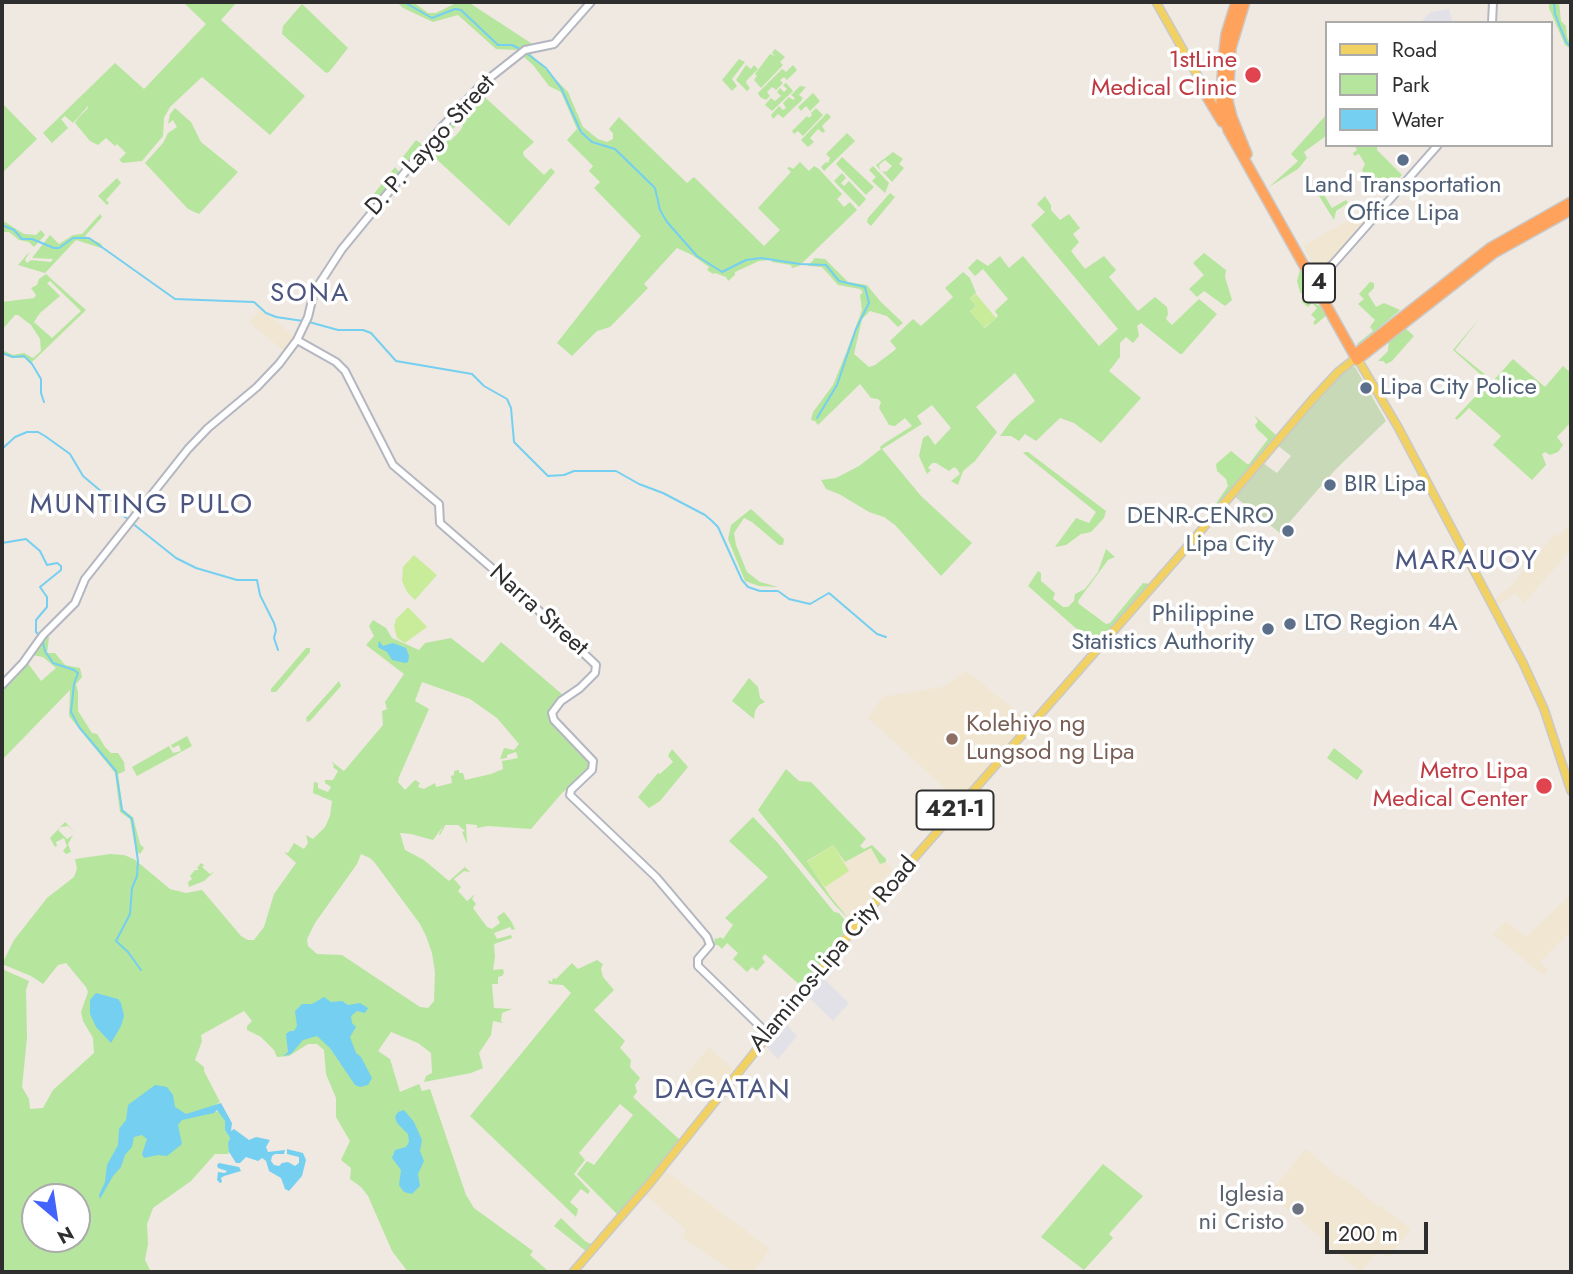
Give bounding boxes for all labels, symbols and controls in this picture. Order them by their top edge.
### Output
legend [1324,21,1552,147]
text: Road [1392,35,1437,65]
place label: 1stLine Medical Clinic [1091,47,1237,103]
marker: 1stLine Medical Clinic [1243,65,1263,85]
street label: D. P. Laygo Street [360,70,502,222]
text: Park [1392,70,1429,100]
text: Water [1392,105,1444,135]
marker: Land Transportation Office Lipa [1395,152,1411,168]
place label: Land Transportation Office Lipa [1304,172,1502,228]
road number: 4 [1303,264,1335,302]
district label: SONA [270,279,350,311]
place label: Lipa City Police [1380,374,1537,402]
marker: Lipa City Police [1358,380,1374,396]
place label: BIR Lipa [1344,471,1426,499]
marker: BIR Lipa [1322,477,1338,493]
district label: MUNTING PULO [31,489,253,523]
place label: DENR-CENRO Lipa City [1127,503,1274,559]
marker: DENR-CENRO Lipa City [1280,523,1296,539]
district label: MARAUOY [1396,545,1538,579]
street label: Narra Street [483,559,593,663]
place label: Philippine Statistics Authority [1071,601,1254,657]
place label: LTO Region 4A [1304,610,1458,638]
marker: LTO Region 4A [1282,616,1298,632]
marker: Philippine Statistics Authority [1260,621,1276,637]
place label: Kolehiyo ng Lungsod ng Lipa [966,711,1135,767]
marker: Kolehiyo ng Lungsod ng Lipa [944,731,960,747]
place label: Metro Lipa Medical Center [1373,758,1528,814]
marker: Metro Lipa Medical Center [1534,776,1554,796]
road number: 421-1 [916,790,993,830]
street label: Alaminos-Lipa City Road [744,852,924,1058]
district label: DAGATAN [655,1074,791,1108]
place label: Iglesia ni Cristo [1199,1181,1284,1237]
north arrow [21,1183,91,1253]
marker: Iglesia ni Cristo [1290,1201,1306,1217]
scale bar [1328,1208,1431,1252]
text: 200 m [1338,1219,1398,1249]
text: N [52,1220,79,1251]

